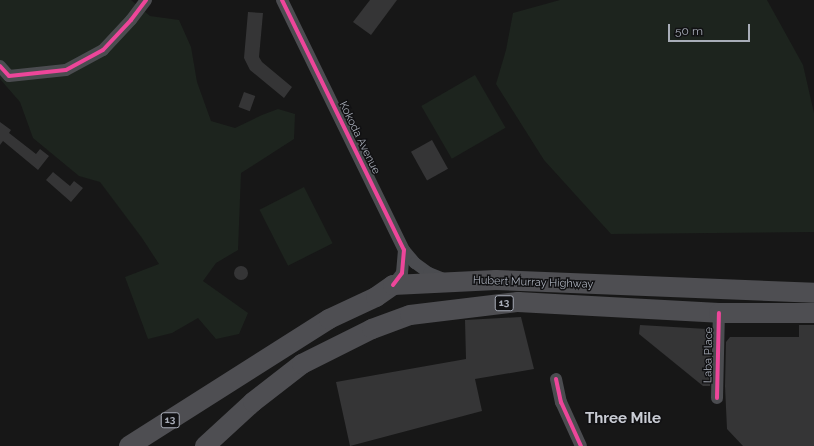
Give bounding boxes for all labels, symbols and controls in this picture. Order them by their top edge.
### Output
scale bar [670,16,752,42]
text: 50 m [675,24,703,38]
street label: Kokoda Avenue [336,99,382,177]
street label: Hubert Murray Highway [472,274,594,292]
road number: 13 [494,295,514,311]
street label: Laba Place [702,327,716,383]
district label: Three Mile [585,410,661,428]
road number: 13 [160,412,180,428]

